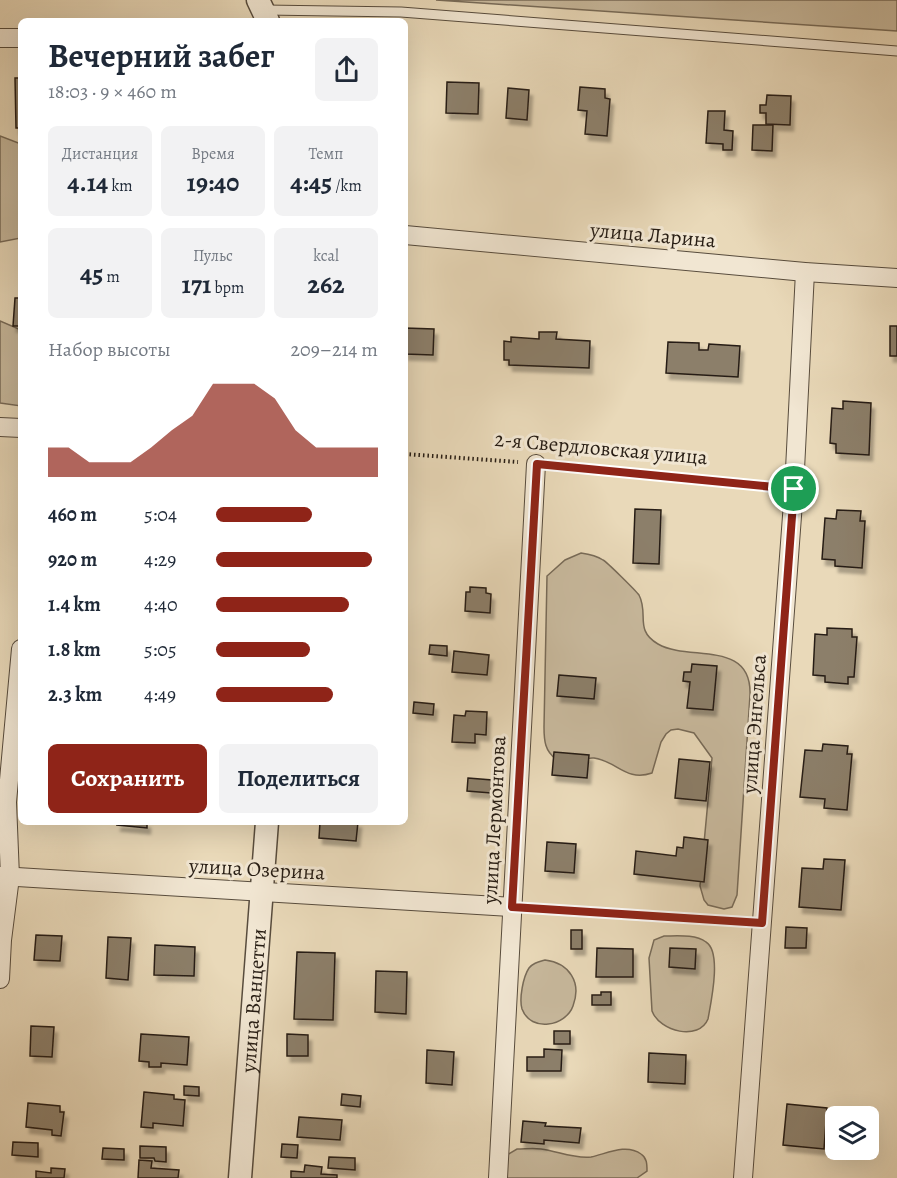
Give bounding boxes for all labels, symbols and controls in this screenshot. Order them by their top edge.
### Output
text: Вечерний забег [48,33,275,78]
button: share [315,38,378,101]
text: 18:03 · 9 × 460 m [48,78,177,105]
text: Дистанция [62,143,138,165]
text: Время [191,143,235,165]
text: Темп [309,143,343,165]
text: 4.14 [67,165,108,200]
text: 19:40 [187,165,239,200]
text: 4:45 [290,165,332,200]
text: km [108,175,133,197]
text: /km [332,175,362,197]
street label: улица Ларина [588,215,717,254]
text: Пульс [193,245,233,267]
text: kcal [313,245,339,267]
text: 45 [80,256,103,291]
text: m [103,266,120,288]
text: 171 [182,267,211,302]
text: 262 [307,267,345,302]
text: bpm [211,277,244,299]
text: Набор высоты [48,336,171,363]
text: 209–214 m [291,336,378,363]
street label: 2-я Свердловская улица [493,425,709,471]
pin [768,463,819,514]
icon: arrive [777,472,810,505]
text: 460 m [48,501,97,528]
text: 5:04 [144,501,177,528]
text: 920 m [48,546,97,573]
text: 4:29 [144,546,176,573]
text: 1.4 km [48,591,101,618]
text: 4:40 [144,591,178,618]
text: 1.8 km [48,636,101,663]
text: 5:05 [144,636,177,663]
street label: улица Энгельса [735,653,773,796]
text: 2.3 km [48,681,102,708]
text: 4:49 [144,681,176,708]
street label: улица Лермонтова [476,735,512,906]
button: Сохранить [48,744,207,813]
button: Поделиться [219,744,378,813]
street label: улица Озерина [187,851,326,887]
street label: улица Ванцетти [234,927,273,1075]
map controls [825,1106,879,1160]
button: layers [825,1106,879,1160]

